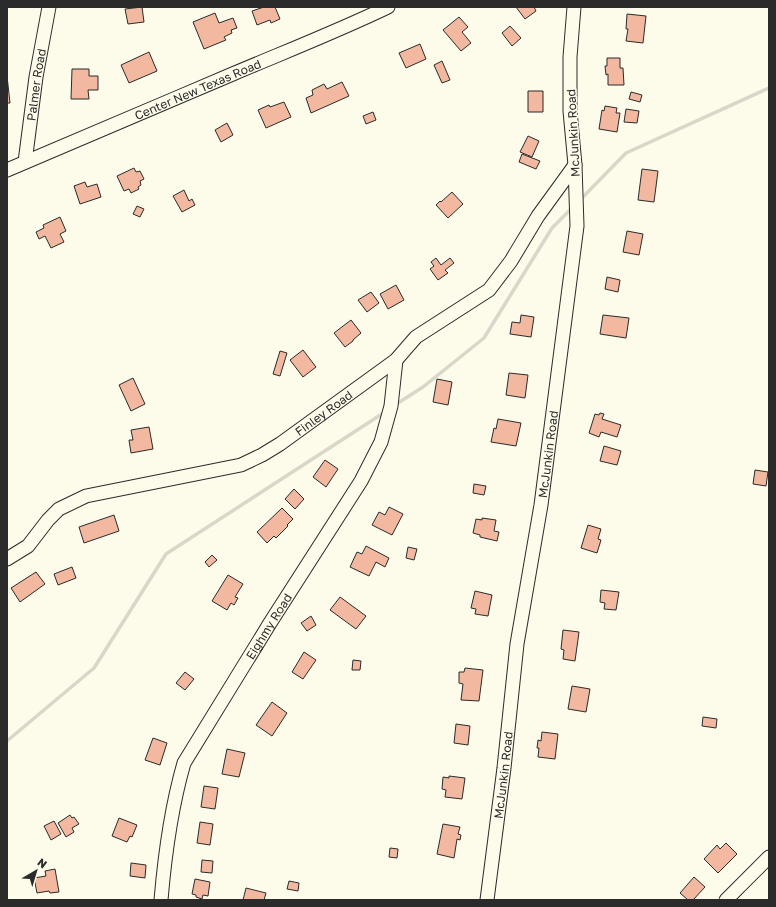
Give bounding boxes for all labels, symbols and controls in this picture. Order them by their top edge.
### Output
street label: Palmer Road [23,47,49,122]
street label: Center New Texas Road [132,56,263,123]
street label: McJunkin Road [563,89,583,177]
street label: Finley Road [292,387,355,438]
street label: McJunkin Road [534,410,561,499]
street label: Eighmy Road [242,590,295,662]
street label: McJunkin Road [490,730,515,820]
north arrow [16,851,56,891]
text: N [35,855,50,870]

